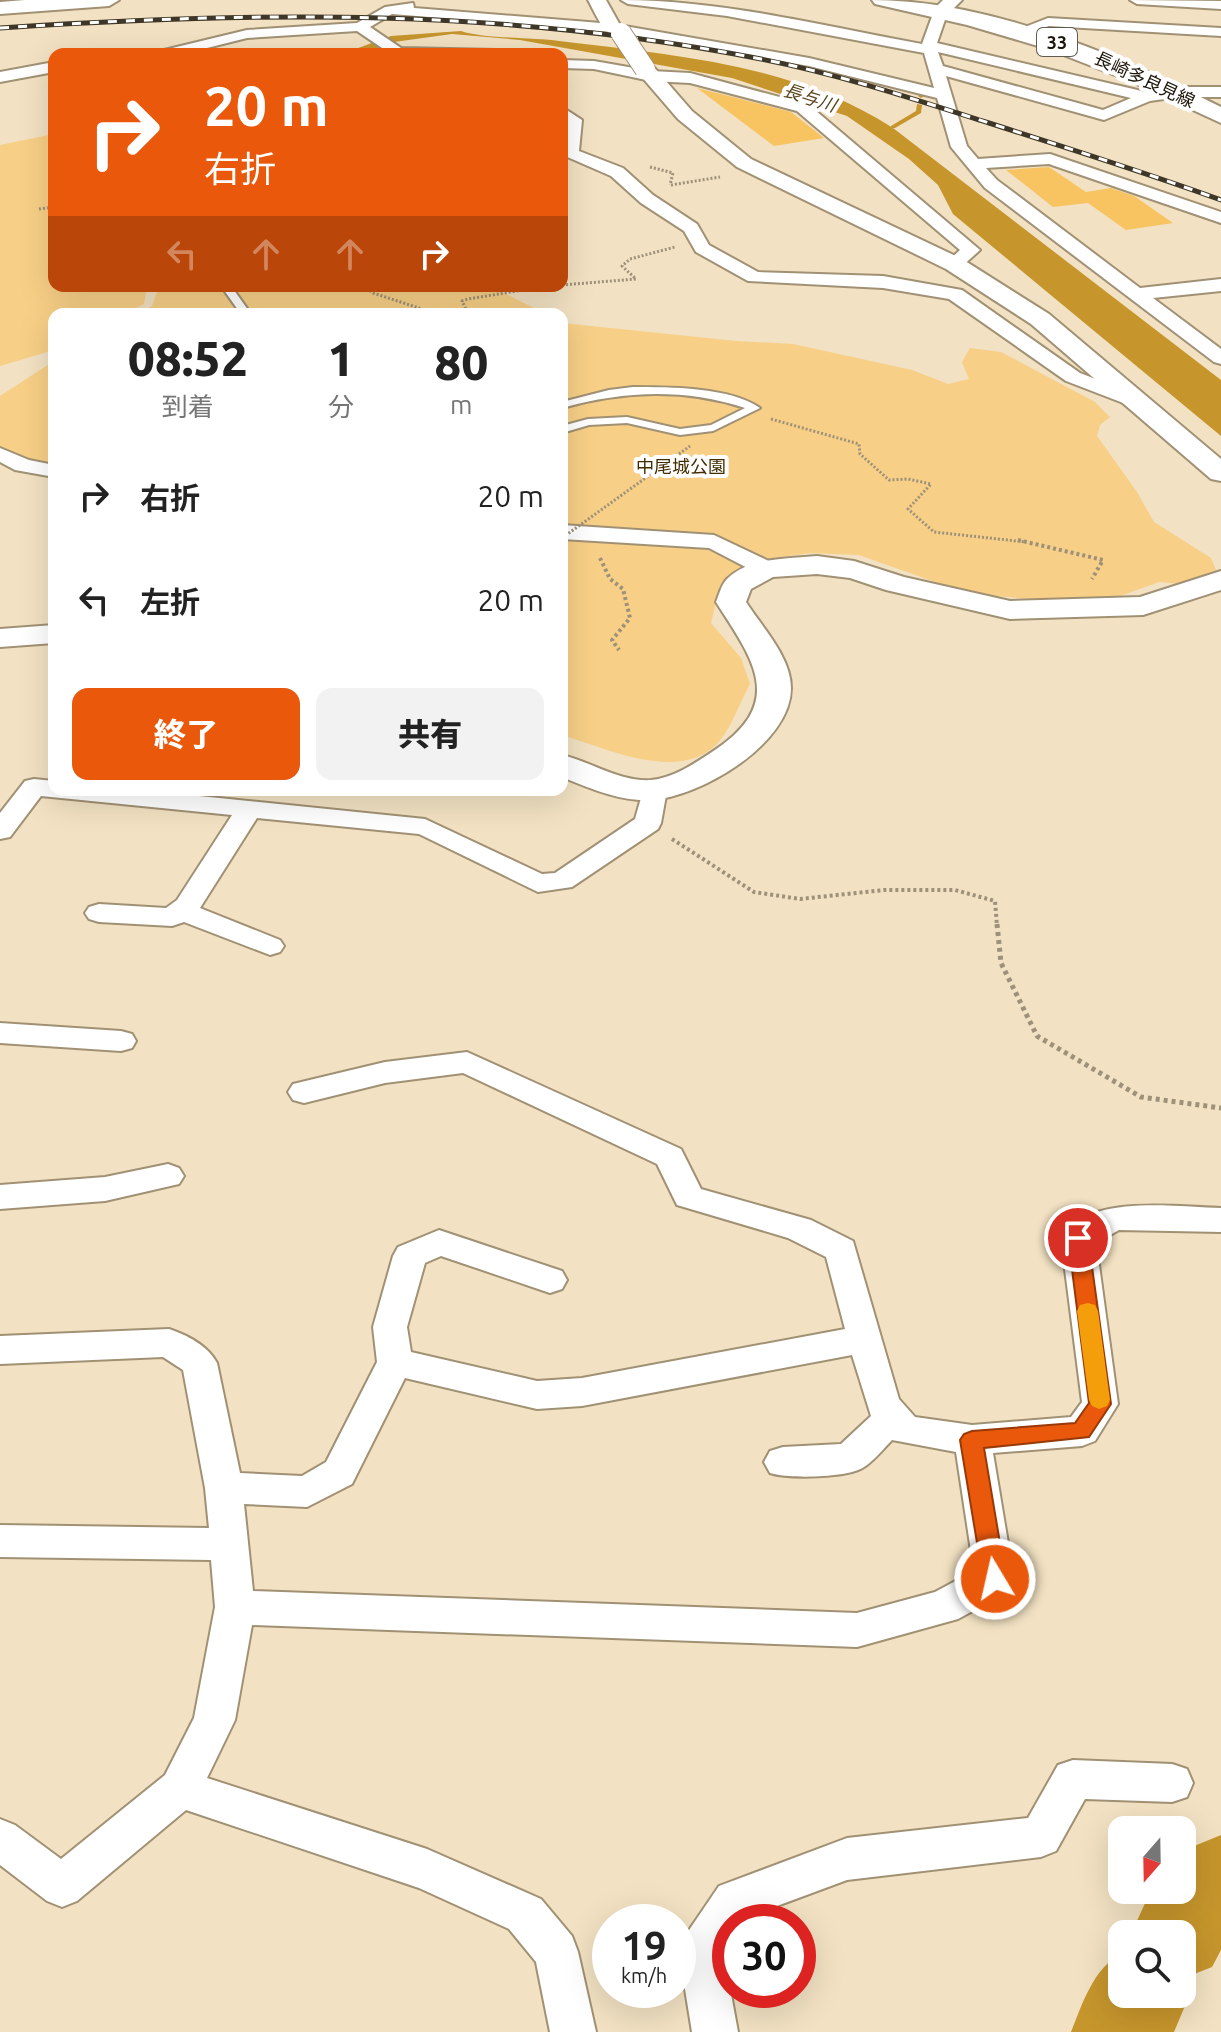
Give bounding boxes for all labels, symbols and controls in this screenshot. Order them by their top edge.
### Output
road number: 33 [1037,28,1077,56]
street label: 長崎多良見線 [1092,47,1198,111]
text: 20 m [204,74,329,137]
water label: 長与川 [781,79,841,115]
icon: right [72,80,176,184]
text: 右折 [204,148,276,189]
icon: left [160,232,204,276]
icon: ahead [244,232,288,276]
icon: ahead [328,232,372,276]
icon: right [412,232,456,276]
text: 08:52 [128,331,248,385]
text: 1 [327,331,355,385]
text: 80 [434,335,488,389]
text: m [450,390,472,419]
text: 到着 [162,392,214,421]
text: 分 [328,392,354,421]
park label: 中尾城公園 [636,456,726,476]
icon: right [72,474,116,518]
text: 20 m [477,479,544,513]
text: 右折 [140,481,200,515]
icon: left [72,578,116,622]
text: 20 m [477,583,544,617]
text: 左折 [140,585,200,619]
button: 終了 [72,688,300,780]
button: 共有 [316,688,544,780]
pin [1044,1204,1112,1272]
icon: arrive [1056,1216,1100,1260]
position arrow [953,1537,1037,1621]
north arrow [1108,1816,1196,1904]
map controls [1108,1816,1196,2008]
speed limit sign: 30 [712,1904,816,2008]
button: search [1108,1920,1196,2008]
text: 19 [621,1923,667,1968]
text: km/h [621,1964,667,1987]

